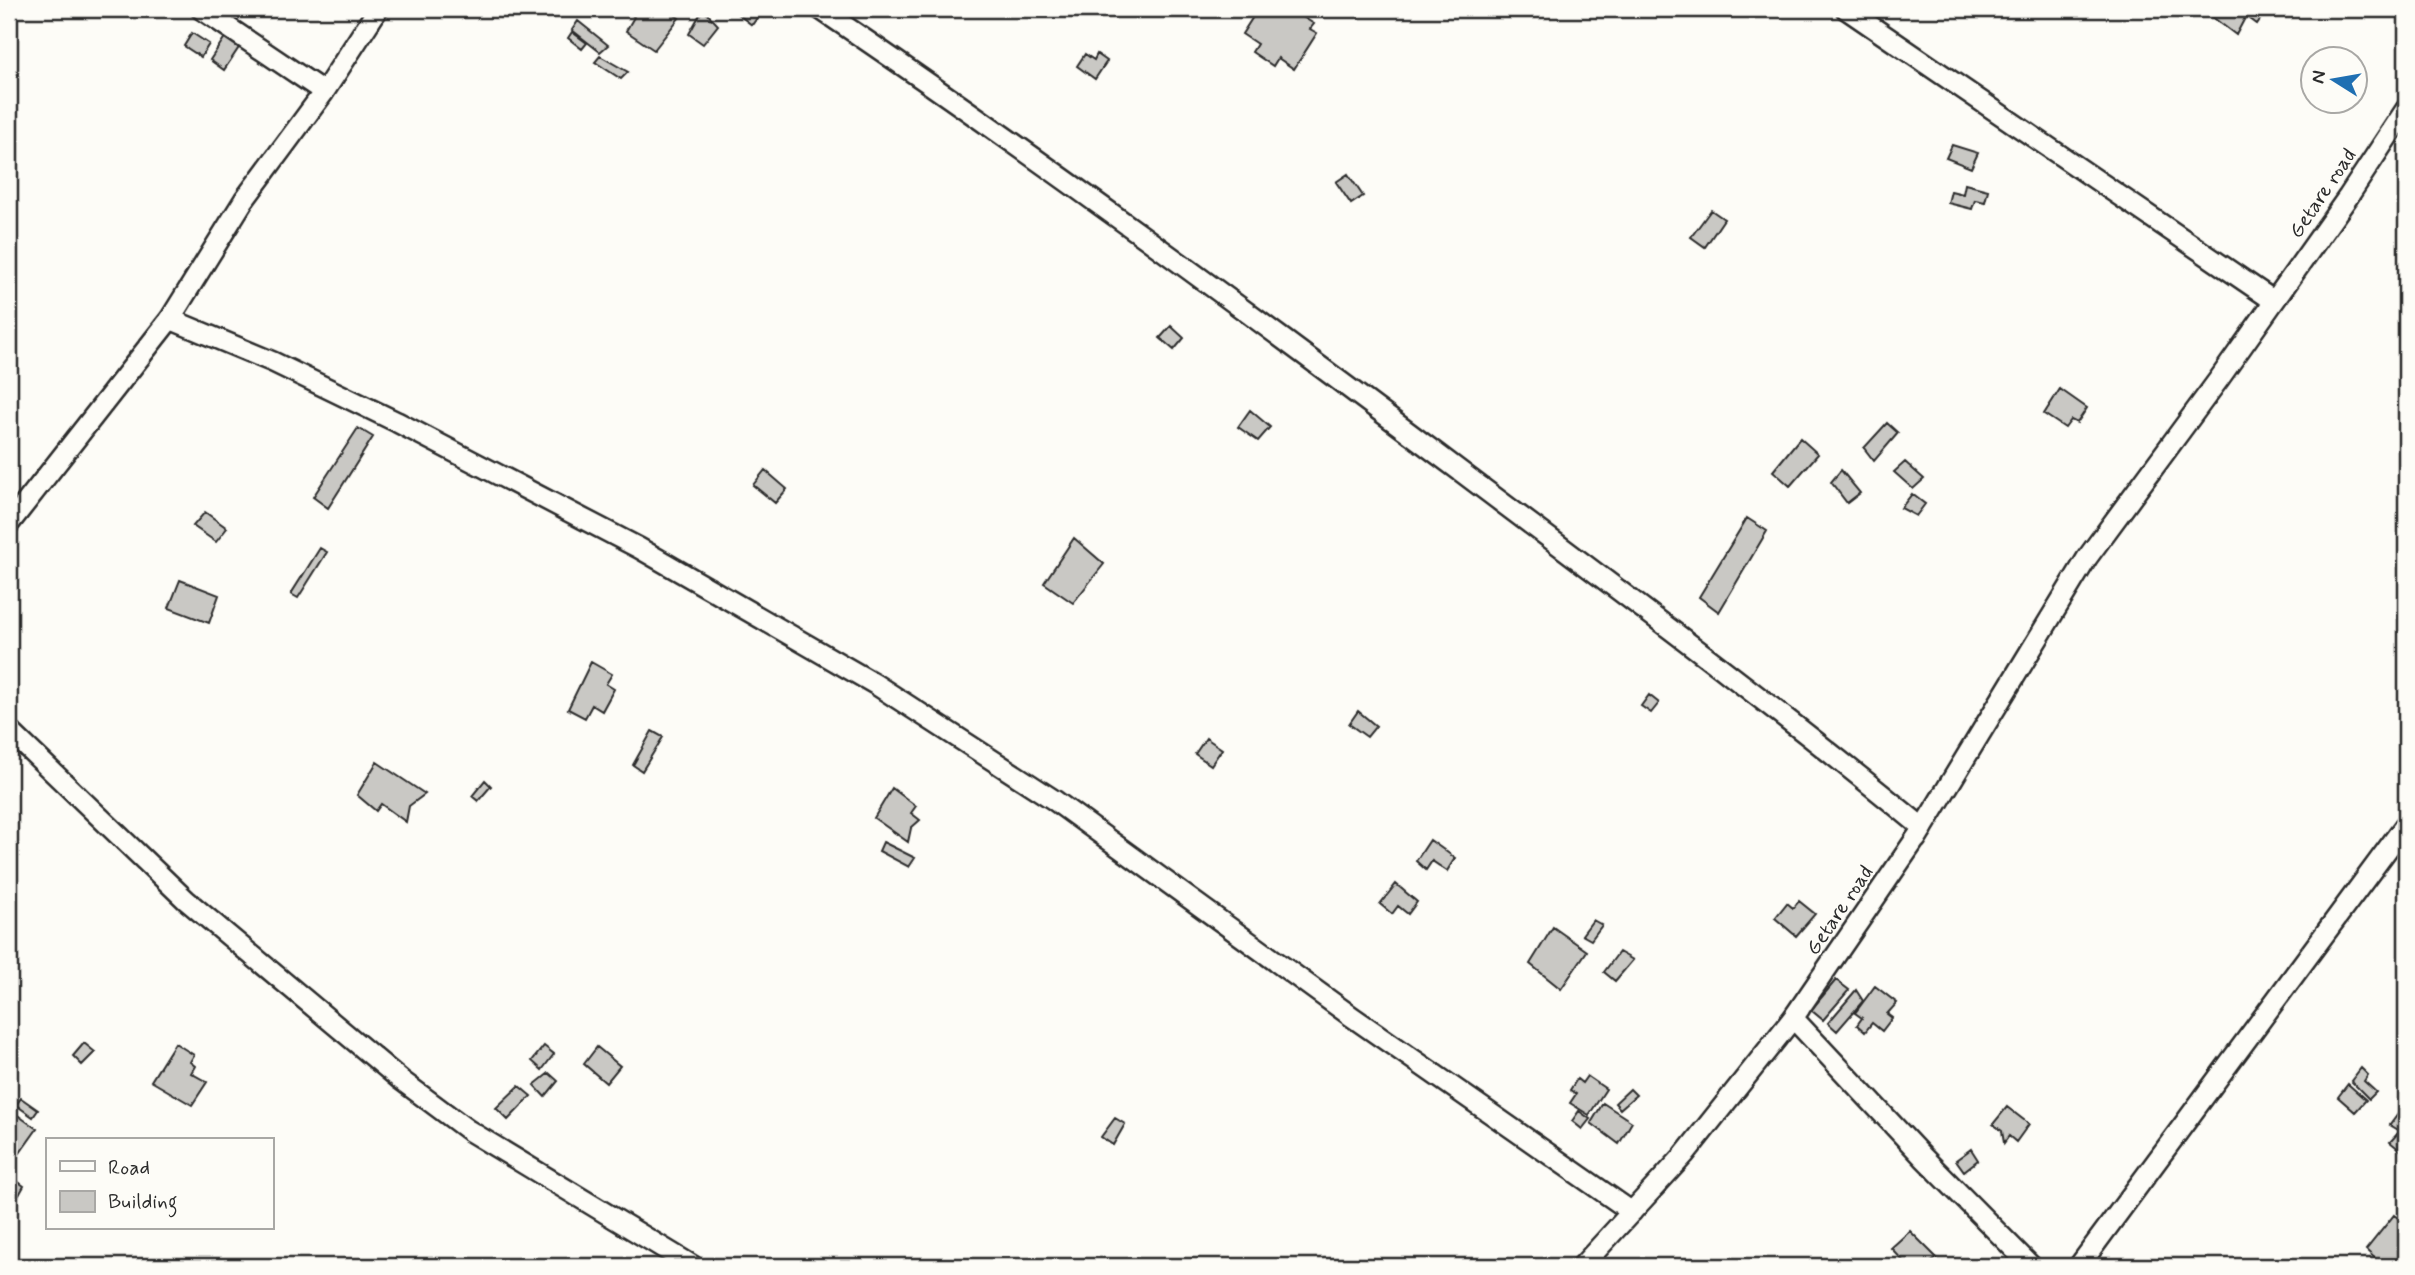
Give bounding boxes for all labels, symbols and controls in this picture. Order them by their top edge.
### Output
north arrow [2300,46,2370,116]
text: N [2305,68,2332,86]
street label: Getare road [2283,143,2363,244]
street label: Getare road [1800,860,1880,961]
legend [46,1138,273,1230]
text: Road [108,1154,150,1182]
text: Building [108,1188,178,1218]

